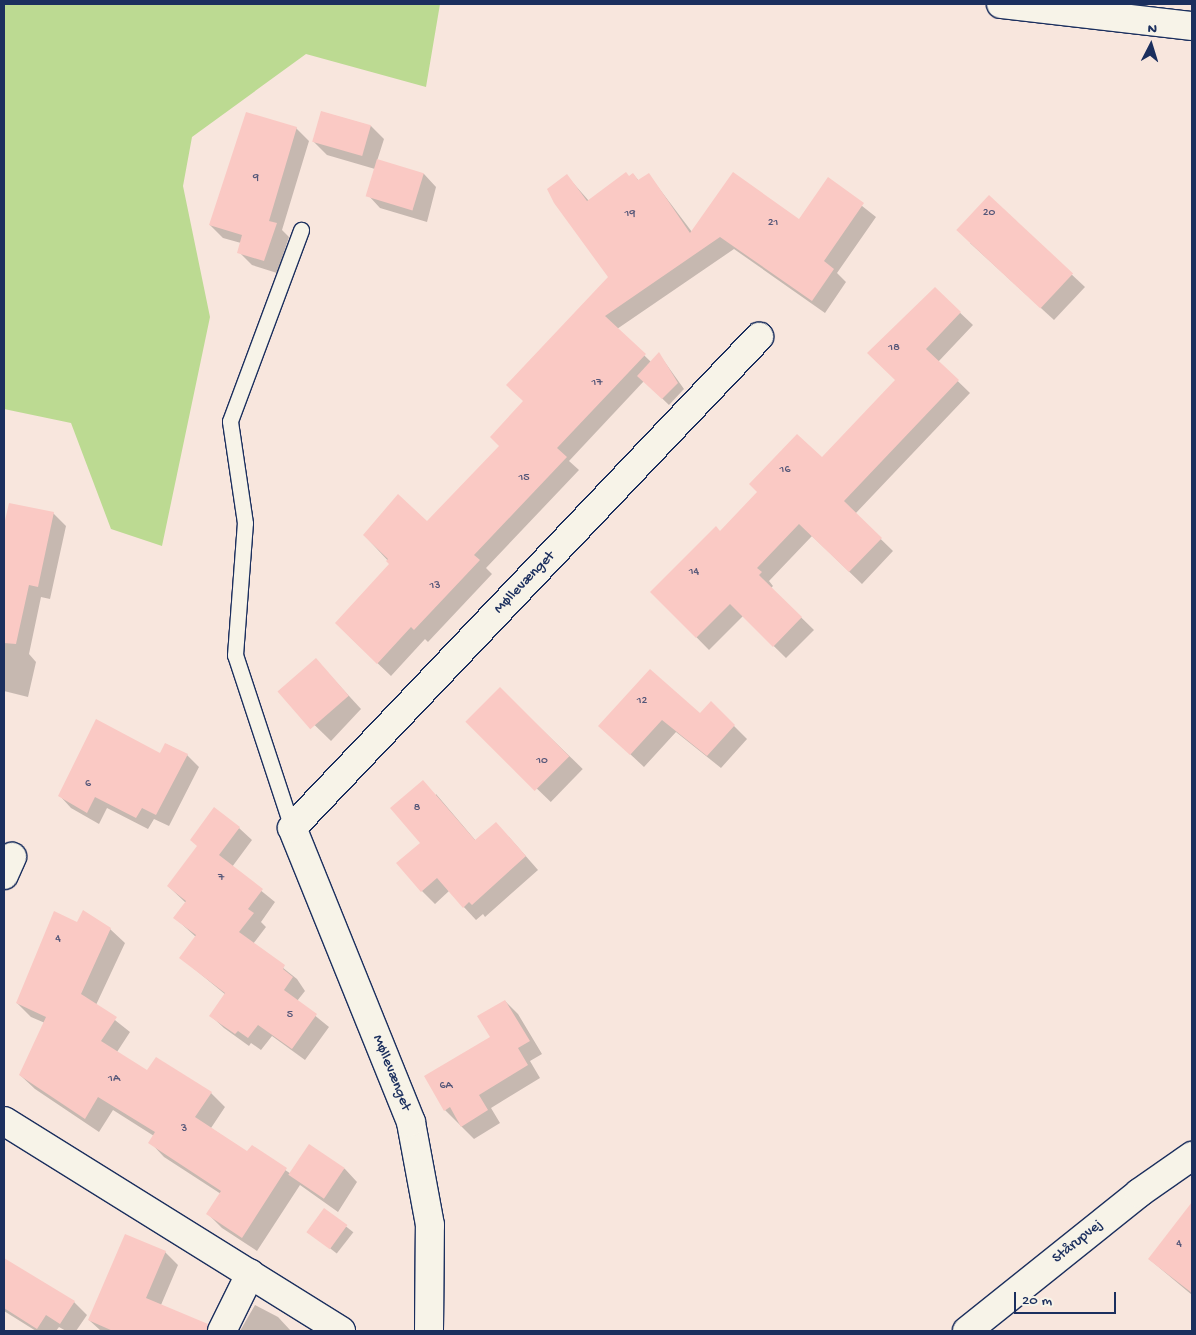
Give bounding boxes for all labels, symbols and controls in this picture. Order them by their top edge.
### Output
north arrow [1126,20,1176,70]
text: N [1147,21,1158,38]
house number: 9 [253,172,259,186]
house number: 20 [983,207,995,221]
house number: 19 [625,208,635,222]
house number: 21 [768,217,778,231]
house number: 18 [888,342,900,356]
house number: 17 [591,377,603,391]
house number: 16 [780,464,790,478]
house number: 15 [518,472,530,486]
street label: Møllevænget [491,548,559,618]
house number: 14 [689,566,699,580]
house number: 13 [429,580,441,594]
house number: 12 [637,695,647,709]
house number: 10 [536,755,548,769]
house number: 6 [85,778,91,792]
house number: 8 [414,802,420,816]
house number: 7 [218,872,224,886]
house number: 4 [55,933,61,947]
house number: 5 [287,1009,293,1023]
street label: Møllevænget [368,1032,414,1114]
house number: 1A [108,1073,120,1087]
house number: 6A [439,1080,453,1094]
house number: 3 [181,1123,187,1137]
street label: Stårupvej [1049,1216,1107,1268]
house number: 4 [1176,1238,1182,1252]
scale bar [1016,1282,1118,1314]
text: 20 m [1022,1292,1052,1310]

